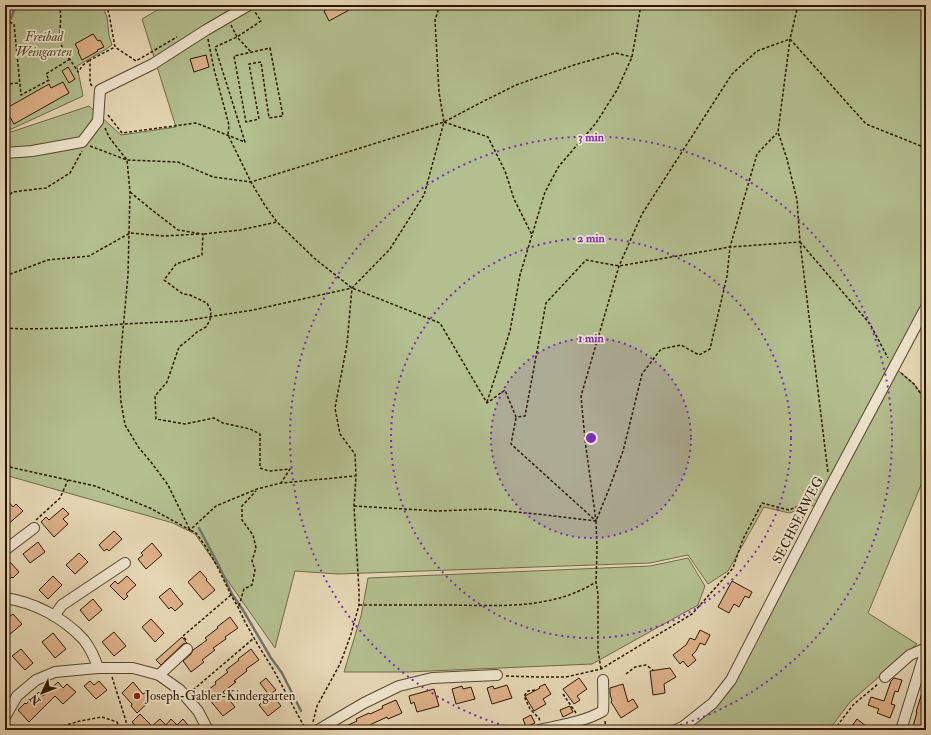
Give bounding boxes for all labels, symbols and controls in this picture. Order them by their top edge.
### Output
park label: Freibad Weingarten [16,29,72,60]
text: 3 min [578,130,605,145]
text: 2 min [577,231,605,246]
text: 1 min [578,331,605,346]
centre of rings [584,431,598,445]
street label: SECHSERWEG [769,474,827,566]
north arrow [22,673,62,713]
place label: Joseph-Gabler-Kindergarten [144,688,296,705]
text: N [26,691,44,708]
marker: Joseph-Gabler-Kindergarten [132,691,142,701]

